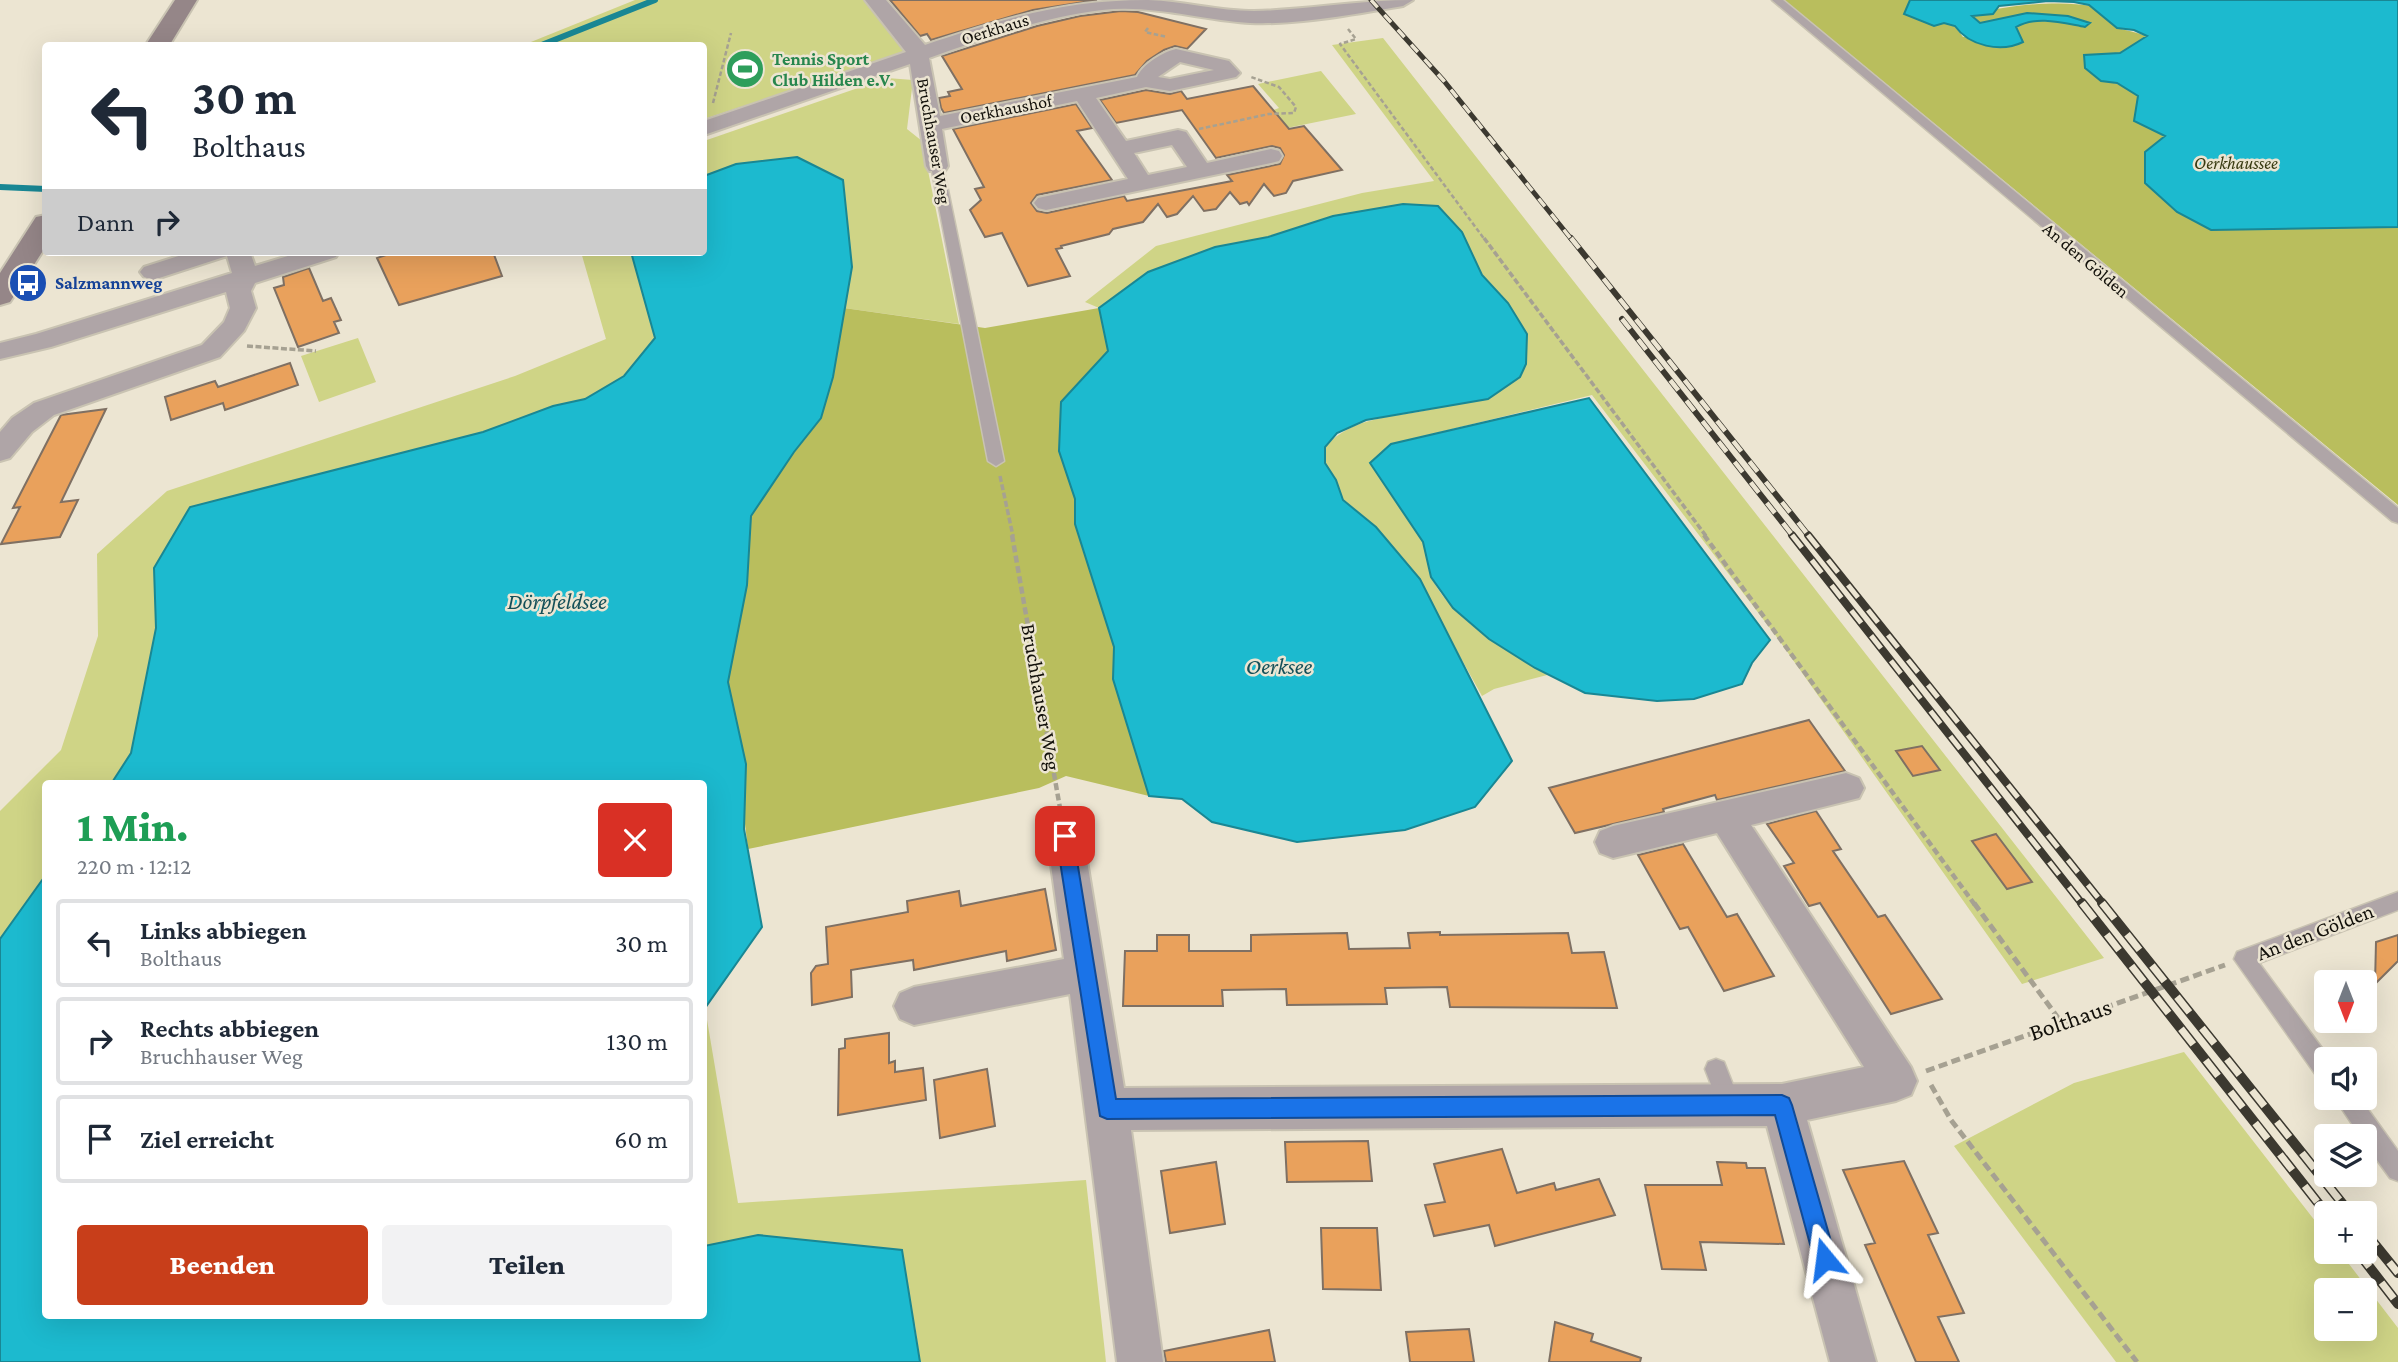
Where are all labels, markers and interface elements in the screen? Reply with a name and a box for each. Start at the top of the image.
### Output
street label: Oerkhaus [959,9,1031,49]
sports icon: Tennis Sport Club Hilden e.V. [724,48,766,90]
place label: Tennis Sport Club Hilden e.V. [772,49,894,90]
icon: left [77,70,168,161]
text: 30 m [192,70,297,125]
street label: Bruchhauser Weg [913,76,955,206]
street label: Oerkhaushof [958,90,1055,128]
text: Bolthaus [192,128,306,164]
park label: Oerkhaussee [2194,153,2278,173]
icon: right [148,203,186,241]
text: Dann [77,208,134,237]
street label: An den Gölden [2039,218,2133,302]
bus stop icon: Salzmannweg [7,262,49,304]
place label: Salzmannweg [55,273,162,293]
water label: Dörpfeldsee [507,588,607,614]
street label: Bruchhauser Weg [1016,622,1066,772]
water label: Oerksee [1246,653,1313,679]
text: 1 Min. [77,803,189,850]
button: close [598,803,672,877]
pin [1035,806,1095,866]
icon: arrive [1046,817,1084,855]
text: 220 m · 12:12 [77,853,191,879]
street label: An den Gölden [2253,899,2377,965]
text: Links abbiegen [140,916,307,945]
icon: left [81,924,119,962]
text: 30 m [615,929,668,958]
text: Bolthaus [140,945,222,971]
north arrow [2314,970,2376,1032]
map controls [2314,970,2377,1341]
street label: Bolthaus [2025,992,2115,1046]
text: Rechts abbiegen [140,1014,319,1043]
icon: right [81,1022,119,1060]
text: 130 m [607,1027,668,1056]
text: Bruchhauser Weg [140,1043,303,1069]
button: sound [2314,1047,2377,1110]
icon: arrive [81,1120,119,1158]
button: layers [2314,1124,2377,1187]
text: Ziel erreicht [140,1125,274,1154]
text: 60 m [614,1125,668,1154]
button: + [2314,1201,2377,1264]
position arrow [1788,1222,1862,1296]
button: Beenden [77,1225,368,1305]
button: Teilen [382,1225,672,1305]
button: − [2314,1278,2377,1341]

